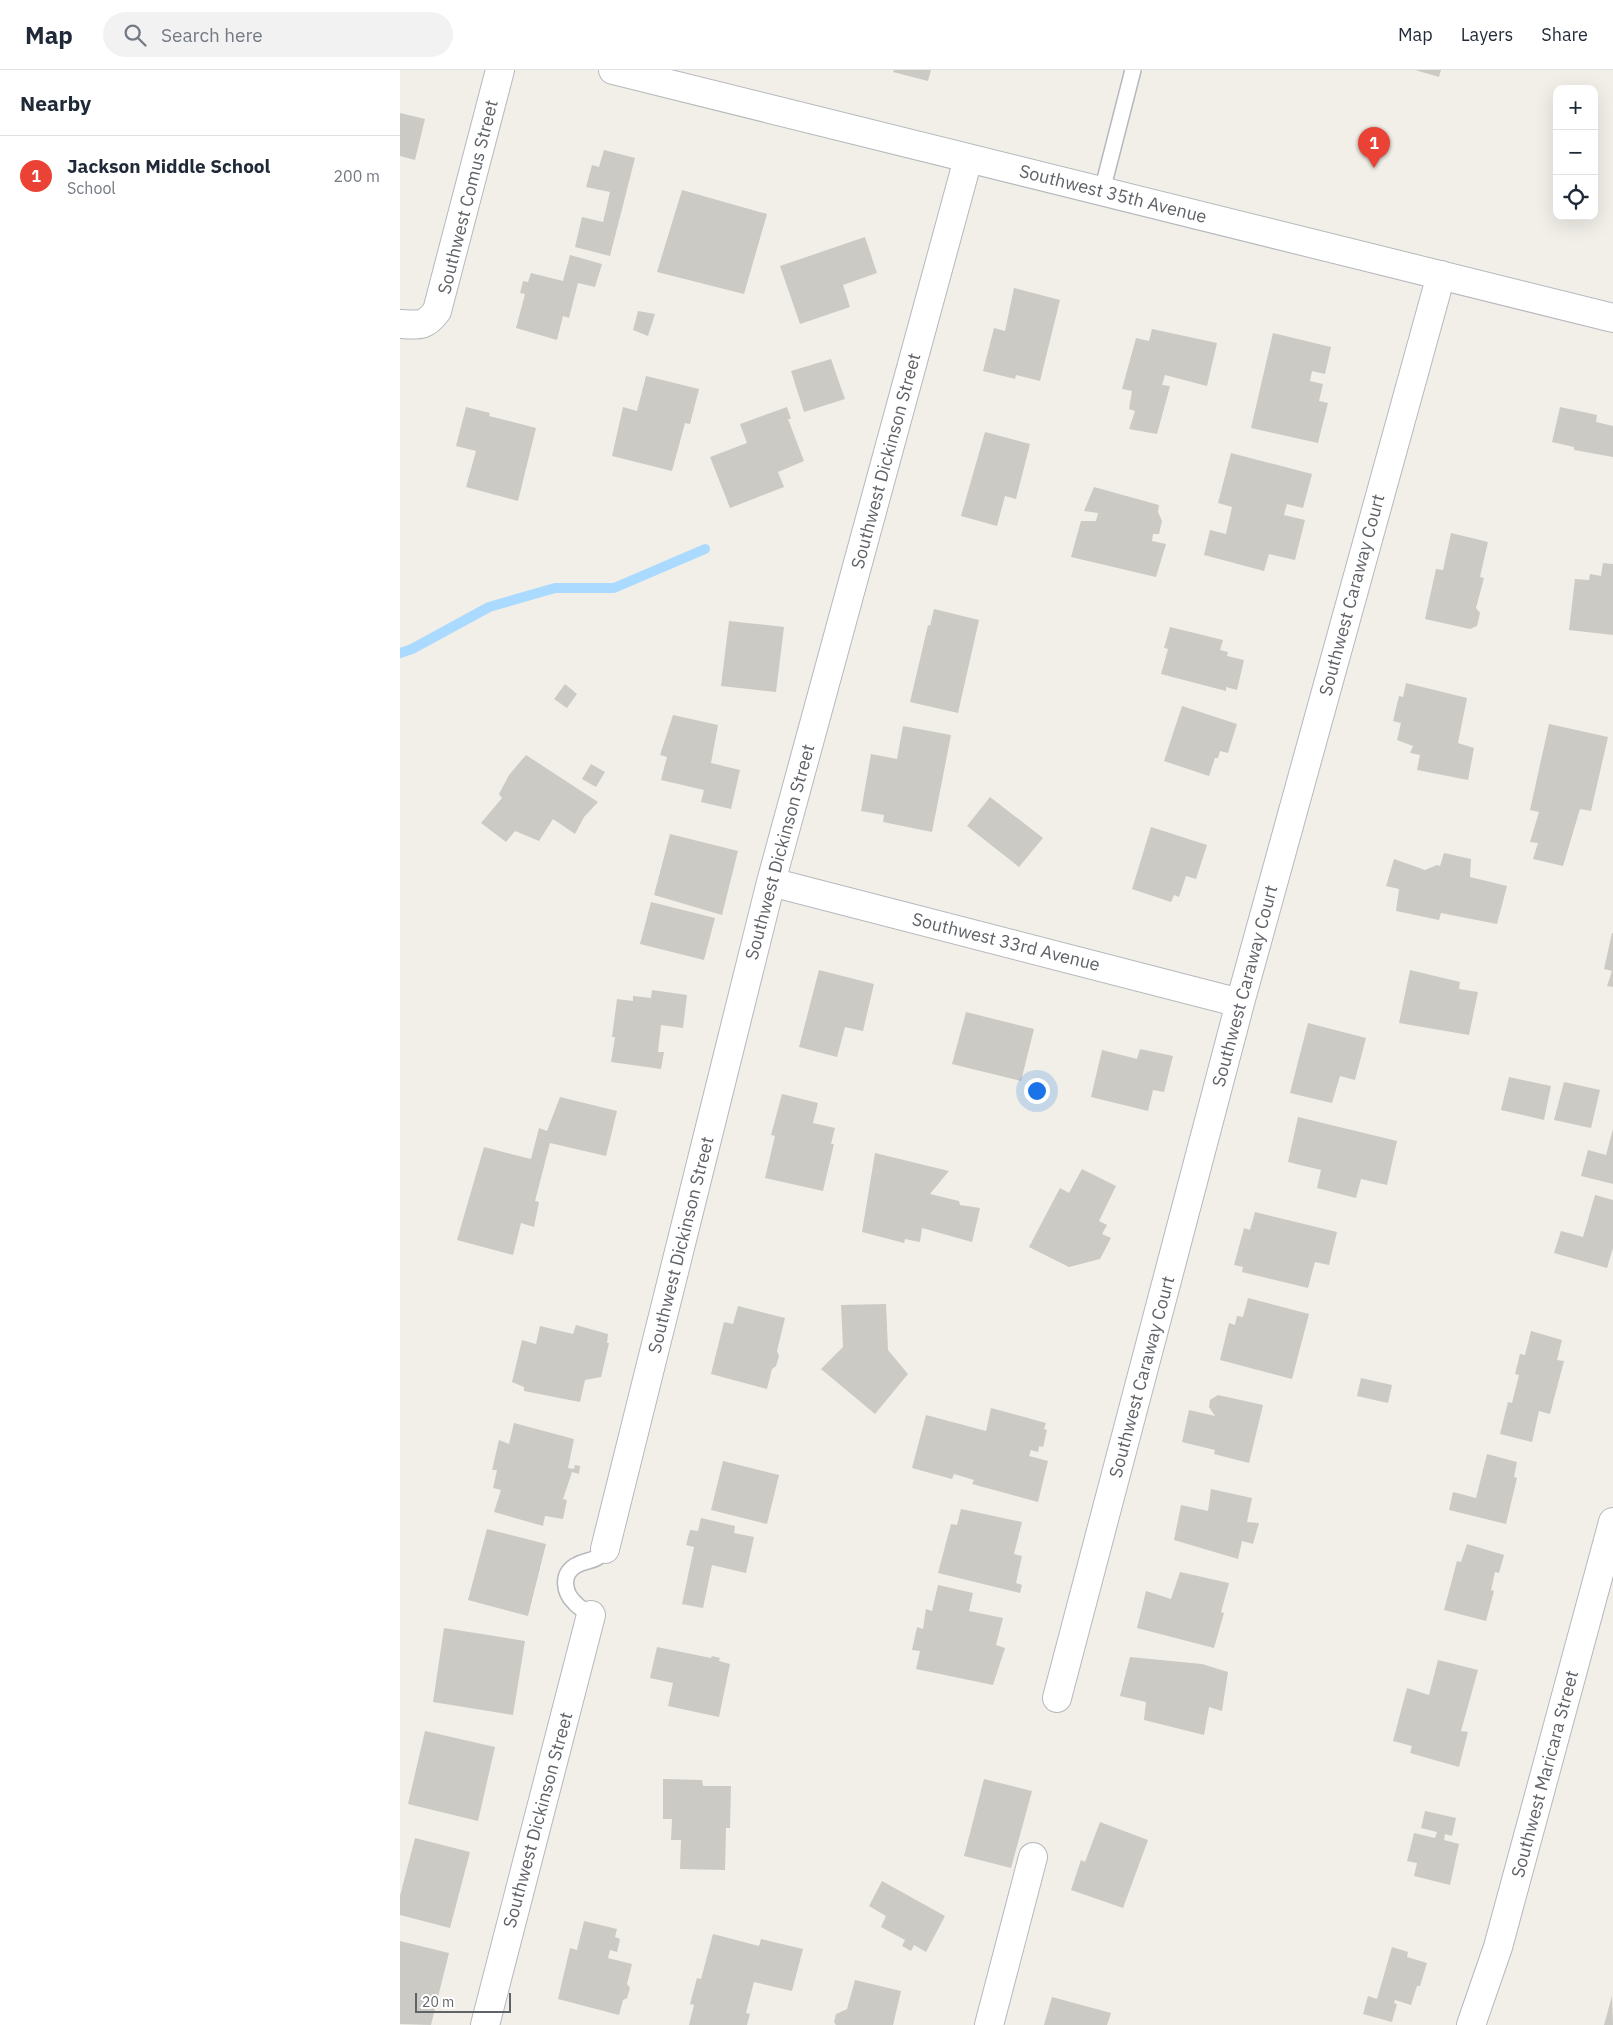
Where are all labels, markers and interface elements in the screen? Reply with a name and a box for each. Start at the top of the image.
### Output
search box [103,12,453,57]
text: Map [25,19,73,51]
icon: search [121,21,149,49]
text: Search here [161,23,263,47]
text: Map [1398,23,1433,46]
text: Layers [1461,23,1513,46]
text: Share [1541,23,1588,46]
map controls [1553,85,1598,220]
button: + [1553,85,1598,130]
text: Nearby [20,89,91,117]
street label: Southwest Comus Street [432,97,503,297]
pin: 1 [1358,127,1390,168]
button: − [1553,130,1598,175]
text: Jackson Middle School [67,154,270,178]
street label: Southwest 35th Avenue [1017,159,1209,228]
text: 1 [31,166,41,186]
text: 200 m [333,166,380,186]
button: locate [1553,175,1598,220]
text: School [67,178,116,198]
street label: Southwest Dickinson Street [846,350,925,571]
street label: Southwest Caraway Court [1314,492,1390,698]
street label: Southwest Dickinson Street [740,741,819,962]
street label: Southwest Caraway Court [1207,883,1283,1089]
street label: Southwest 33rd Avenue [910,907,1103,976]
your location [1024,1078,1050,1104]
street label: Southwest Dickinson Street [642,1134,719,1356]
street label: Southwest Caraway Court [1104,1274,1180,1480]
street label: Southwest Maricara Street [1506,1668,1583,1880]
street label: Southwest Dickinson Street [498,1709,577,1930]
scale bar [415,1990,511,2013]
text: 20 m [422,1993,454,2011]

